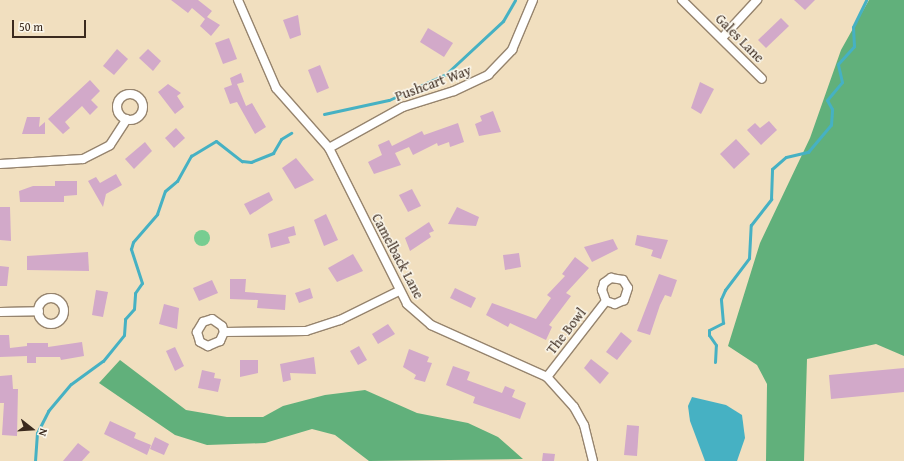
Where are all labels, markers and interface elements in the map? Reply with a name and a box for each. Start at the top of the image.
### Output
street label: Gales Lane [712,10,768,66]
scale bar [14,12,88,38]
text: 50 m [19,18,43,35]
street label: Pushcart Way [393,61,473,105]
street label: Camelback Lane [368,211,428,301]
street label: The Bowl [543,305,589,357]
north arrow [12,409,52,449]
text: N [35,427,52,438]

